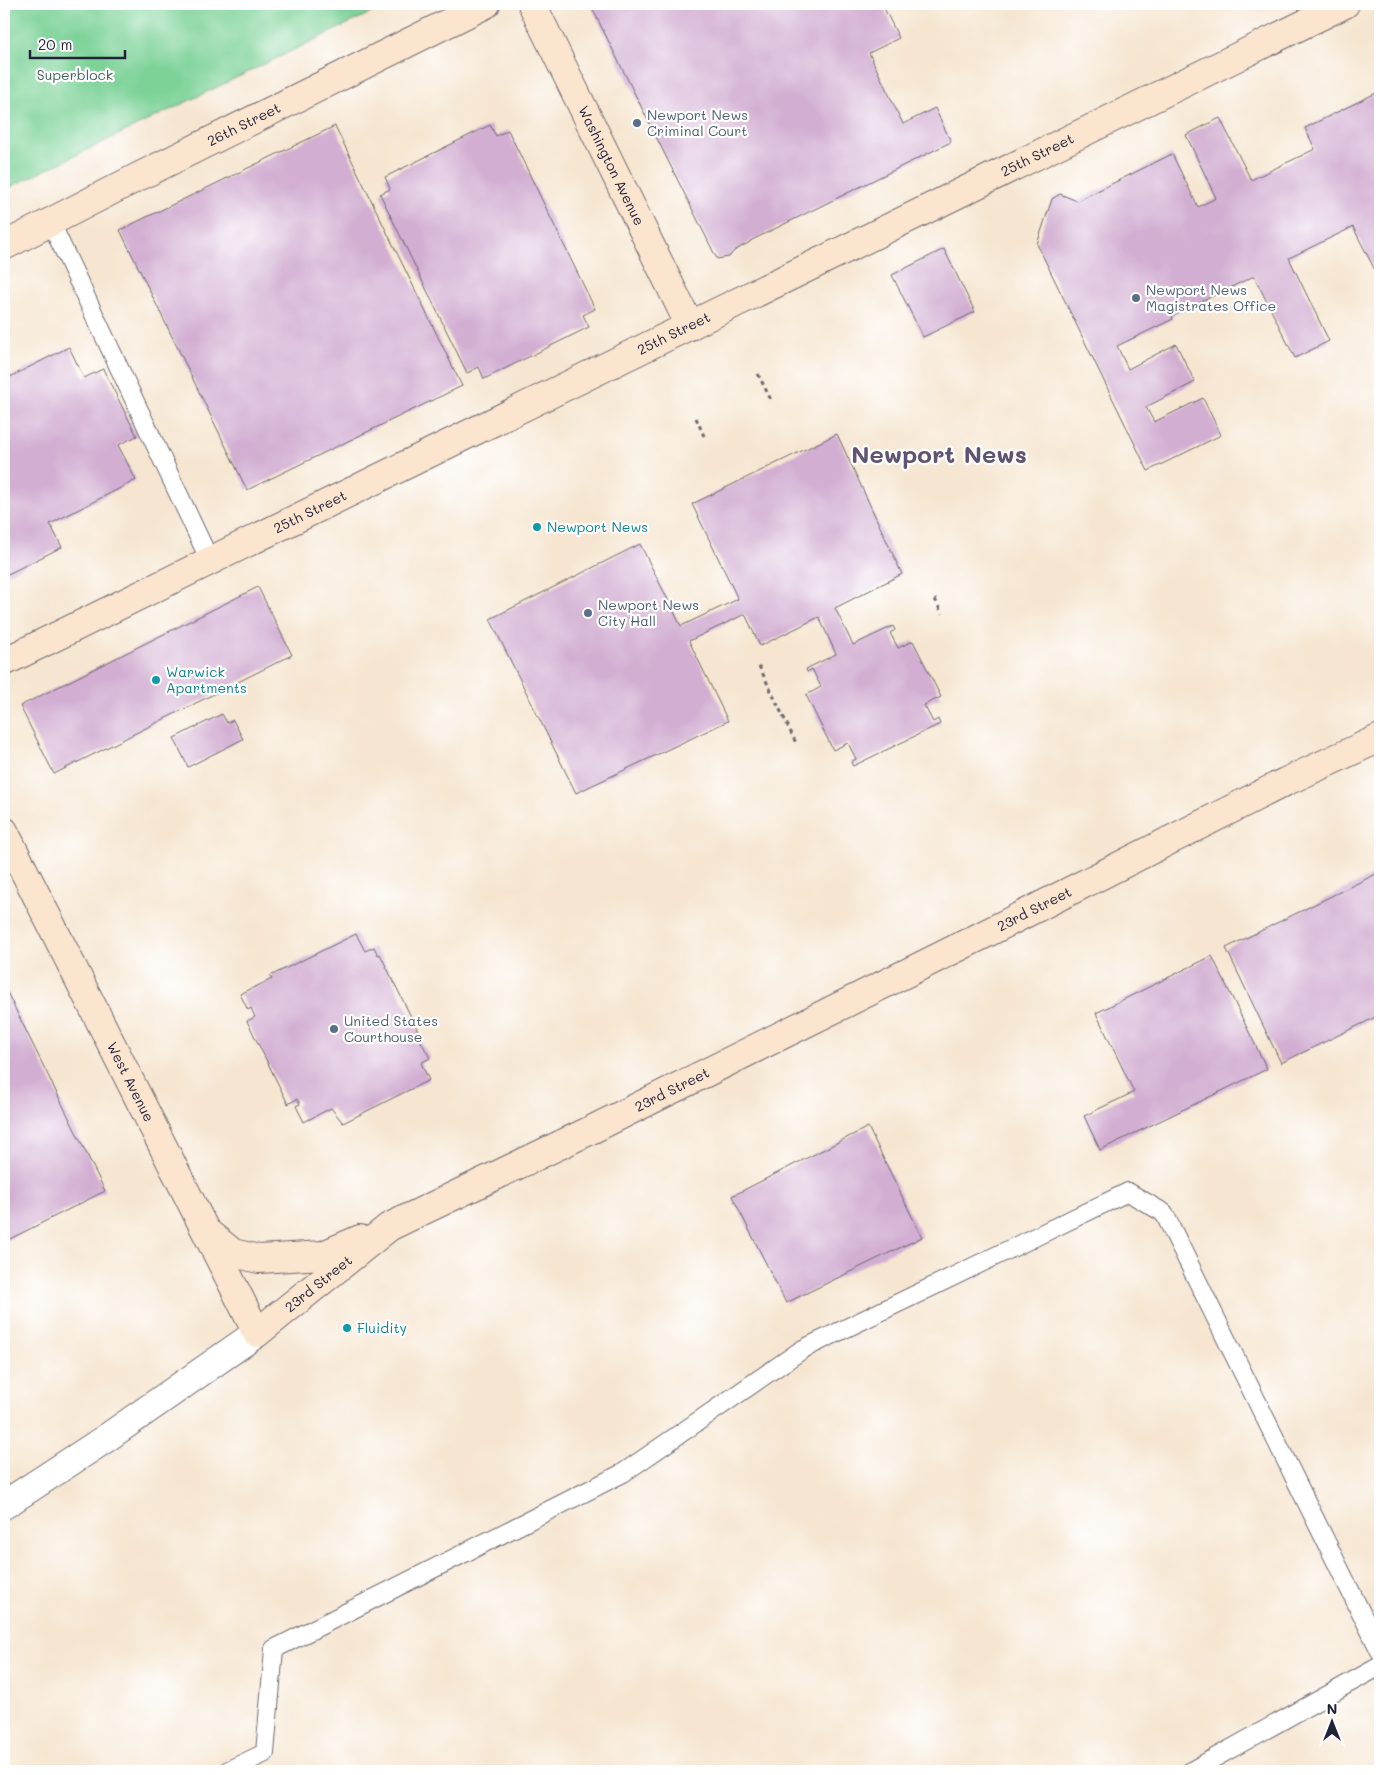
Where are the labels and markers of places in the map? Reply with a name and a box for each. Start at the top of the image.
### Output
place label: Newport News Criminal Court [647,105,748,140]
marker: Newport News Criminal Court [631,117,643,129]
place label: Newport News Magistrates Office [1146,280,1276,315]
marker: Newport News Magistrates Office [1130,292,1142,304]
place label: Newport News [547,517,648,536]
marker: Newport News [531,521,543,533]
place label: Newport News City Hall [598,595,699,630]
marker: Newport News City Hall [582,607,594,619]
place label: Warwick Apartments [166,662,247,697]
marker: Warwick Apartments [150,674,162,686]
place label: United States Courthouse [344,1011,438,1046]
marker: United States Courthouse [328,1023,340,1035]
place label: Fluidity [357,1318,407,1337]
marker: Fluidity [341,1322,353,1334]

